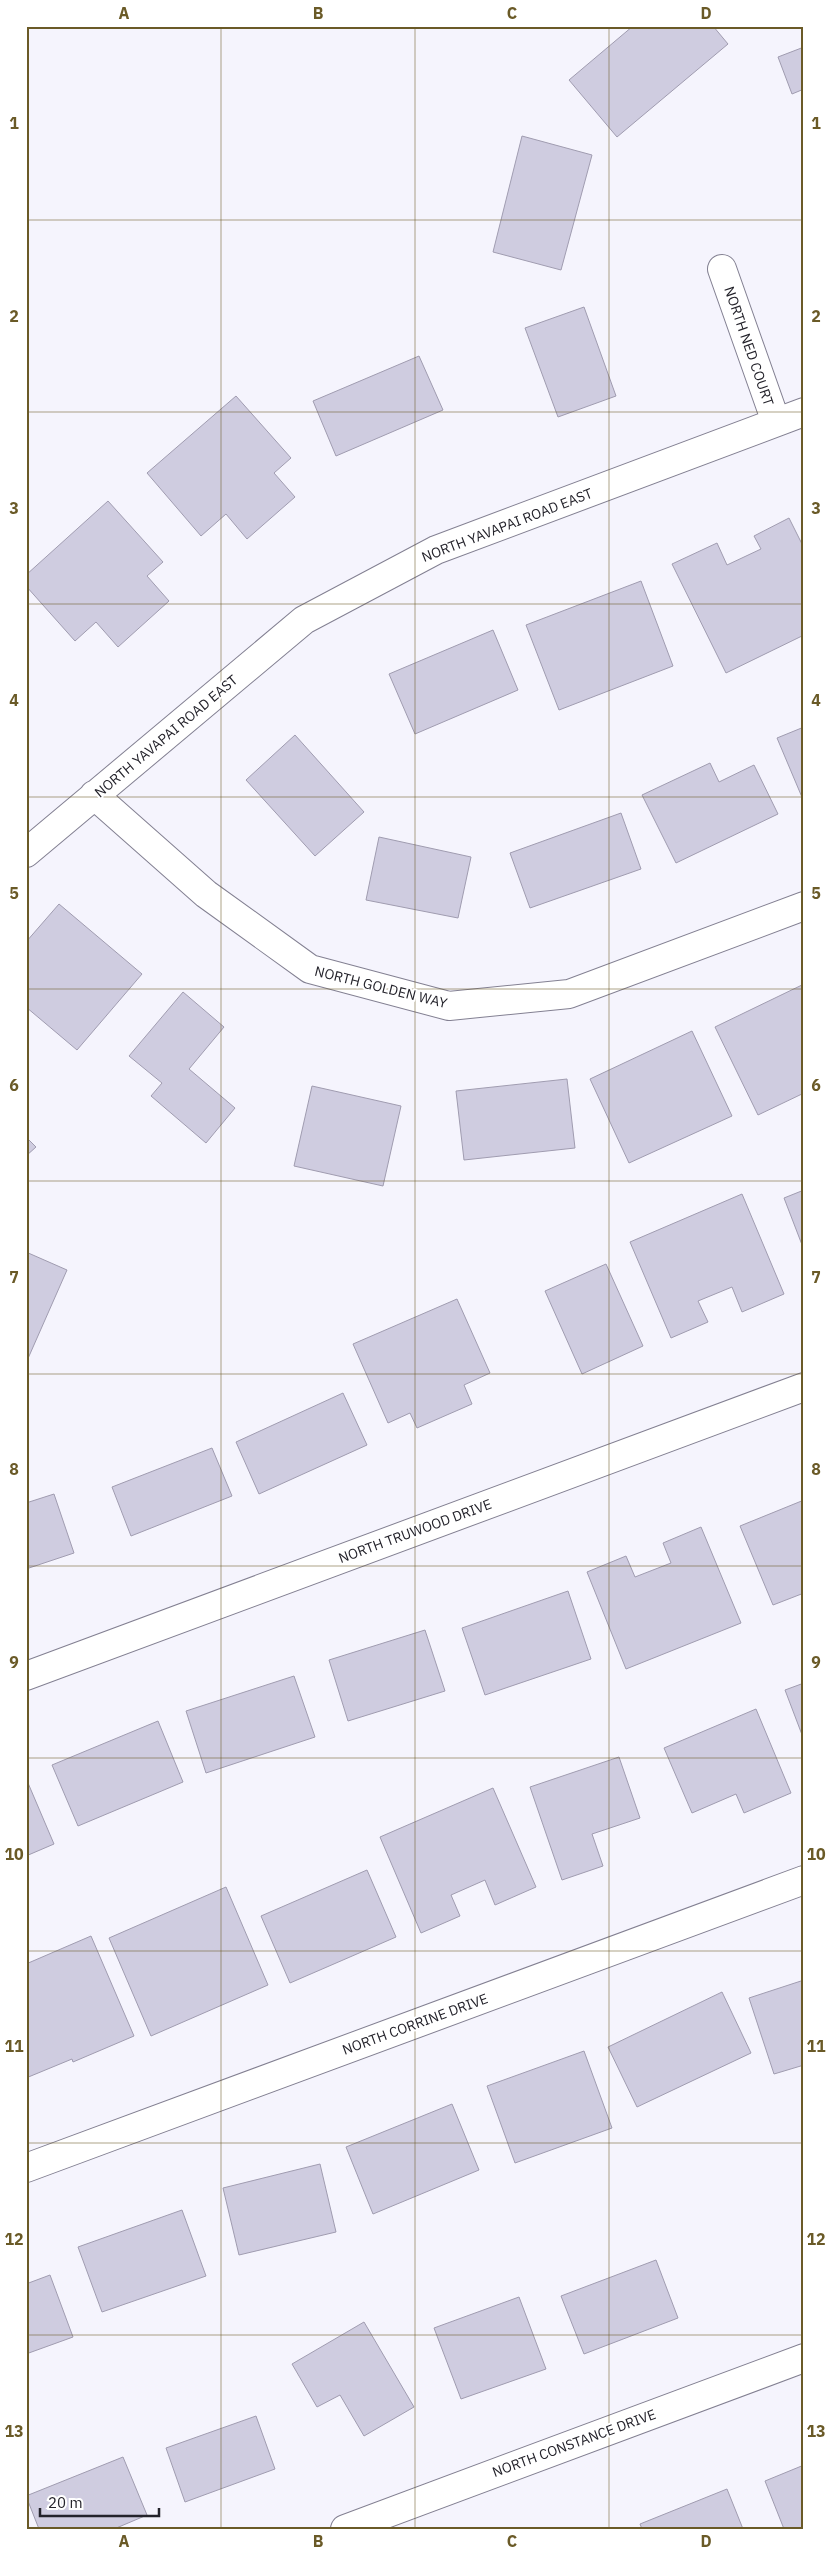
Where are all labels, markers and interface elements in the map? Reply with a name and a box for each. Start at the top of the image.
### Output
text: A [119,3,130,23]
text: B [313,3,324,23]
text: C [507,3,517,23]
text: D [700,3,712,23]
text: 1 [9,113,19,133]
text: 1 [811,113,821,133]
street label: NORTH NED COURT [720,284,778,408]
text: 2 [9,306,19,326]
text: 2 [811,306,821,326]
street label: NORTH YAVAPAI ROAD EAST [419,484,595,566]
text: 3 [9,498,19,518]
text: 3 [811,498,821,518]
street label: NORTH YAVAPAI ROAD EAST [91,671,241,801]
text: 4 [9,690,19,710]
text: 4 [811,690,821,710]
text: 5 [9,883,19,903]
text: 5 [811,883,821,903]
street label: NORTH GOLDEN WAY [313,962,450,1012]
text: 6 [9,1075,19,1095]
text: 6 [811,1075,821,1095]
text: 7 [9,1267,19,1287]
text: 7 [811,1267,821,1287]
text: 8 [9,1459,19,1479]
text: 8 [811,1459,821,1479]
street label: NORTH TRUWOOD DRIVE [336,1495,494,1567]
text: 9 [9,1652,19,1672]
text: 9 [811,1652,821,1672]
text: 10 [4,1844,24,1864]
text: 10 [806,1844,826,1864]
street label: NORTH CORRINE DRIVE [340,1989,490,2059]
text: 11 [4,2036,24,2056]
text: 11 [806,2036,826,2056]
text: 12 [4,2229,24,2249]
text: 12 [806,2229,826,2249]
street label: NORTH CONSTANCE DRIVE [490,2405,658,2481]
text: 13 [4,2421,24,2441]
text: 13 [806,2421,826,2441]
scale bar [40,2485,159,2517]
text: 20 m [48,2493,83,2512]
text: A [119,2531,130,2551]
text: B [313,2531,324,2551]
text: C [507,2531,517,2551]
text: D [700,2531,712,2551]

